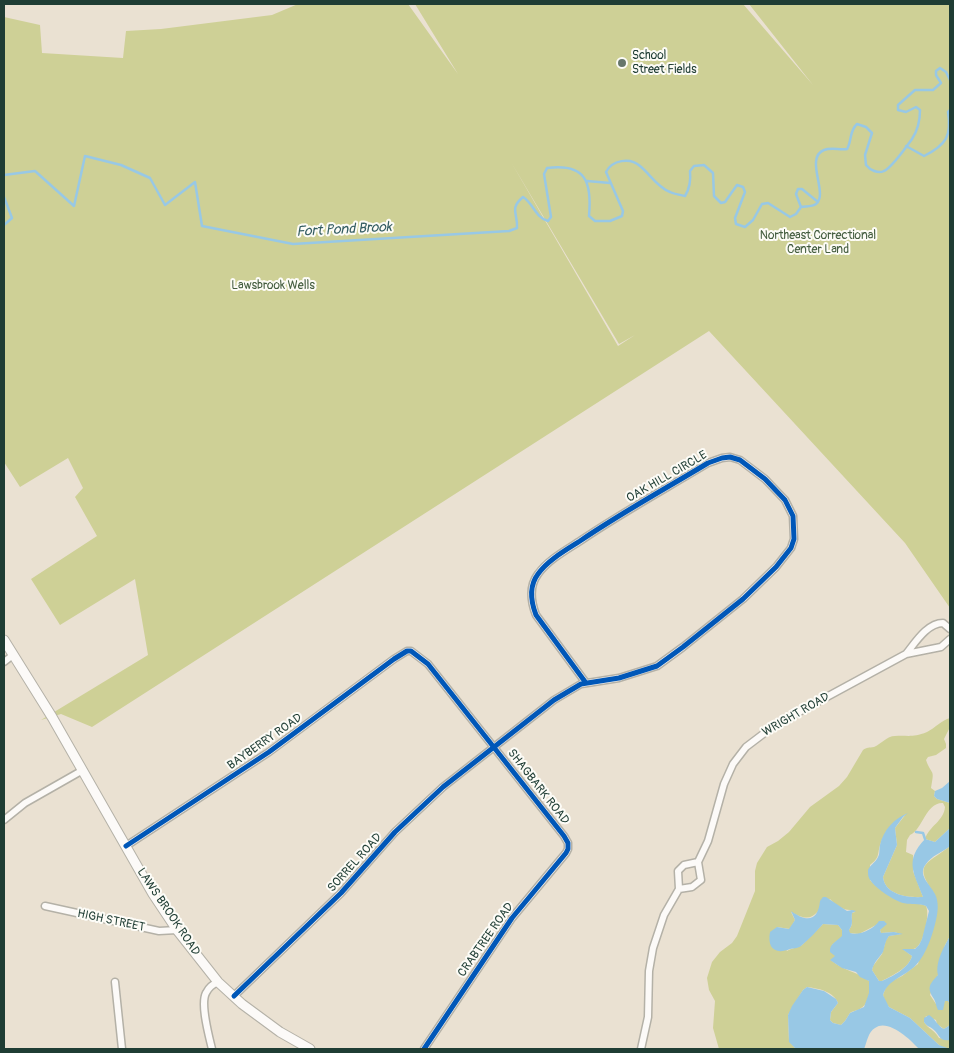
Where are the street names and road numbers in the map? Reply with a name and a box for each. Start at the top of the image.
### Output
street label: OAK HILL CIRCLE [624,448,710,506]
street label: WRIGHT ROAD [760,690,832,740]
street label: BAYBERRY ROAD [225,711,305,773]
street label: SHAGBARK ROAD [504,746,572,828]
street label: SORREL ROAD [325,831,385,895]
street label: LAWS BROOK ROAD [133,866,203,958]
street label: CRABTREE ROAD [455,900,517,980]
street label: HIGH STREET [76,907,146,935]

